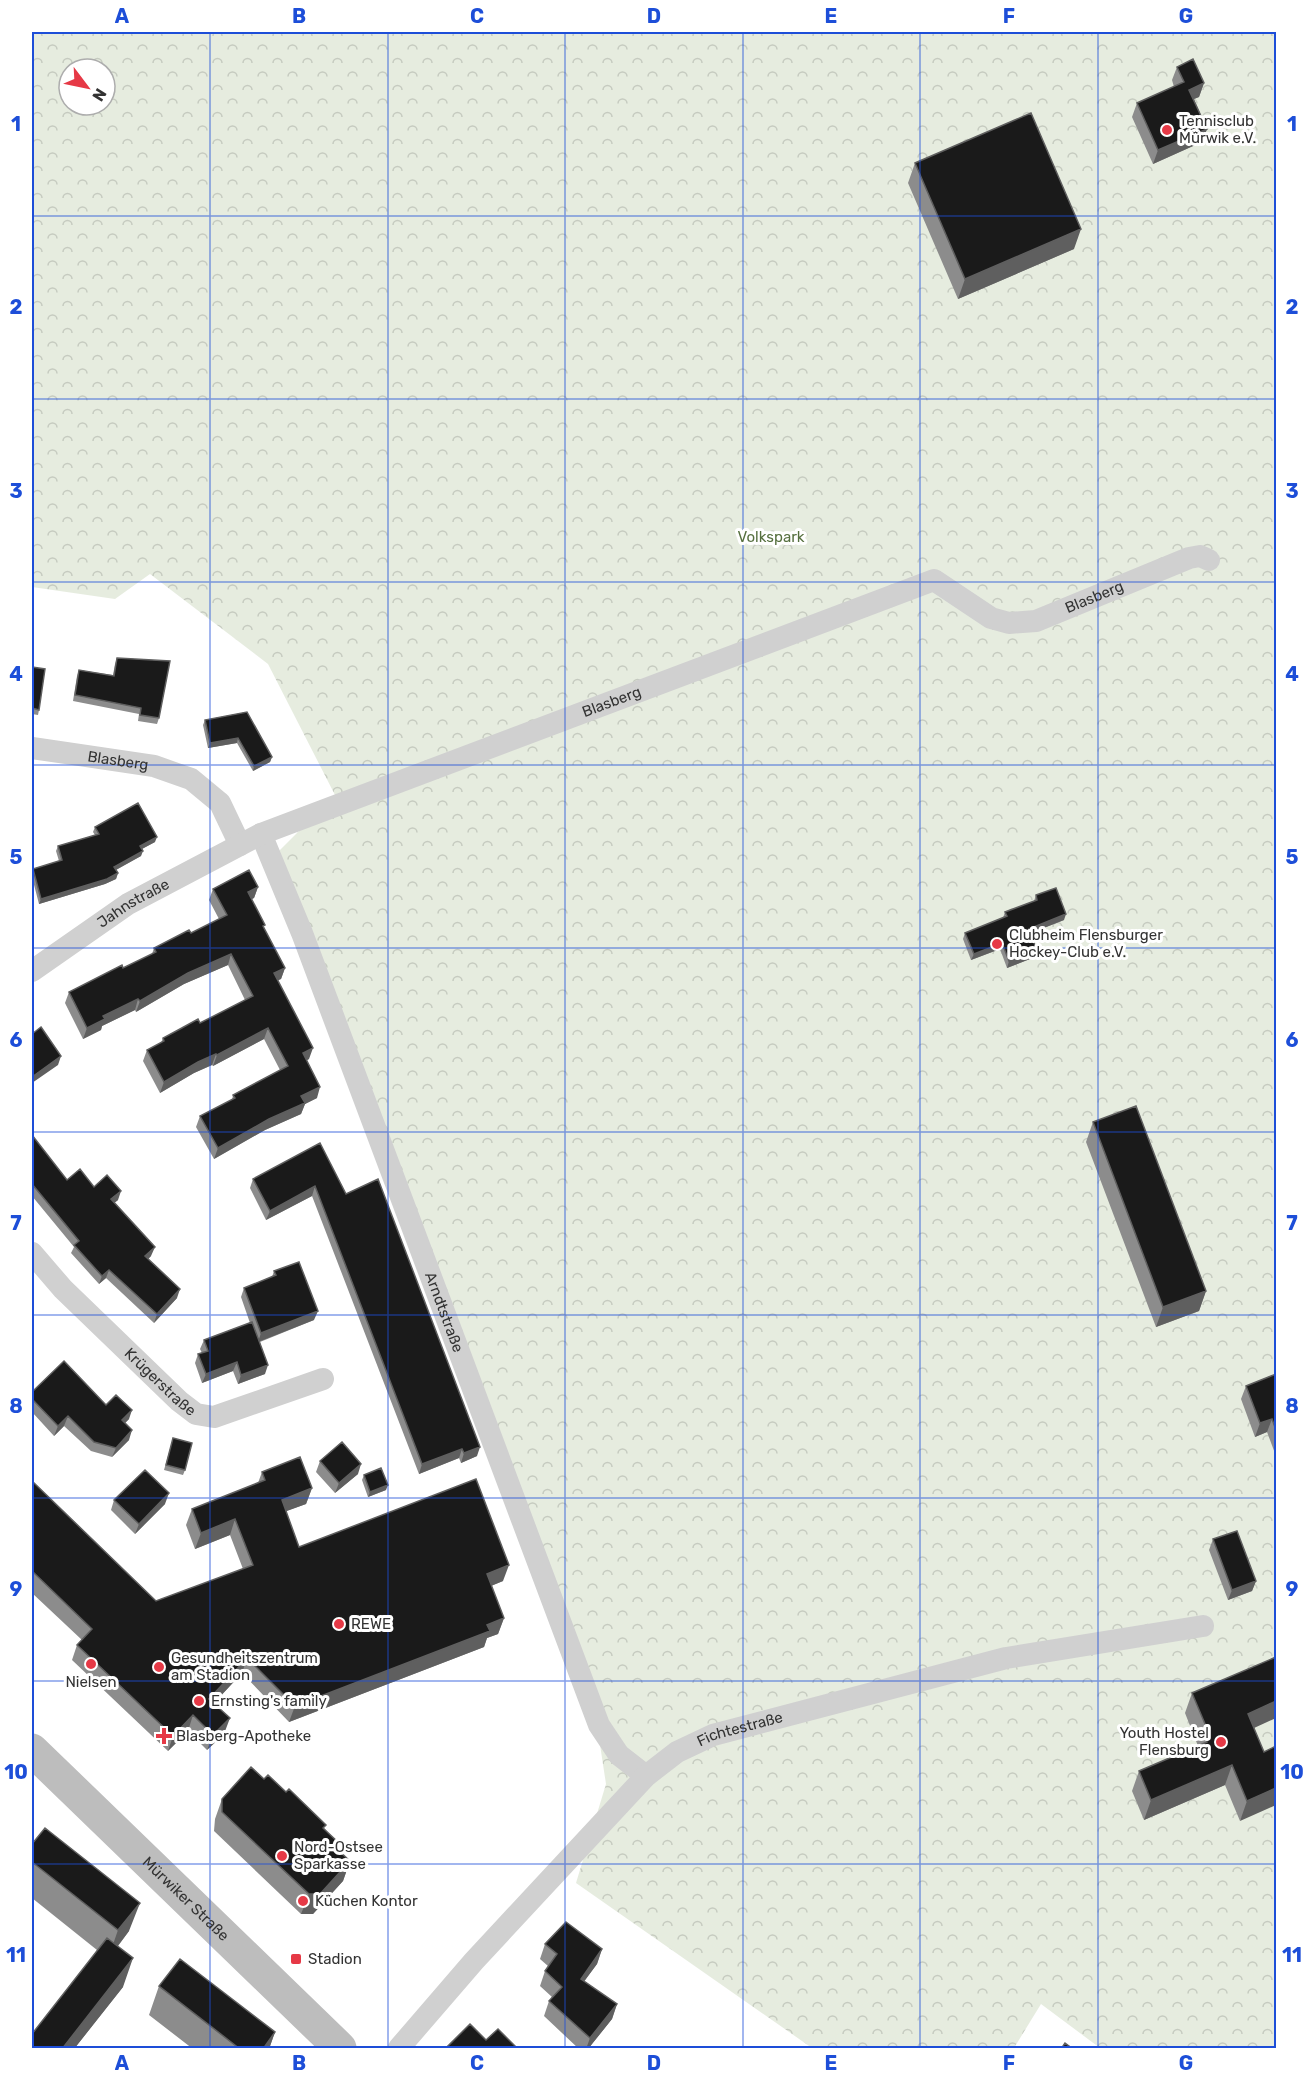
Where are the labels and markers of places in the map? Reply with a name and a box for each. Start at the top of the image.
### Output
place label: Tennisclub Mürwik e.V. [1179,112,1256,147]
marker: Tennisclub Mürwik e.V. [1160,123,1174,137]
place label: Clubheim Flensburger Hockey-Club e.V. [1009,926,1163,961]
marker: Clubheim Flensburger Hockey-Club e.V. [990,937,1004,951]
place label: REWE [351,1615,391,1633]
marker: REWE [332,1617,346,1631]
place label: Gesundheitszentrum am Stadion [171,1649,318,1684]
marker: Nielsen [84,1657,98,1671]
marker: Gesundheitszentrum am Stadion [152,1660,166,1674]
place label: Nielsen [65,1673,117,1691]
place label: Ernsting's family [211,1692,327,1710]
marker: Ernsting's family [192,1694,206,1708]
place label: Youth Hostel Flensburg [1119,1724,1209,1759]
place label: Blasberg-Apotheke [176,1727,311,1745]
marker: Blasberg-Apotheke [157,1729,171,1743]
marker: Youth Hostel Flensburg [1214,1735,1228,1749]
place label: Nord-Ostsee Sparkasse [294,1838,383,1873]
marker: Nord-Ostsee Sparkasse [275,1849,289,1863]
place label: Küchen Kontor [315,1892,418,1910]
marker: Küchen Kontor [296,1894,310,1908]
place label: Stadion [308,1950,362,1968]
marker: Stadion [289,1952,303,1966]

